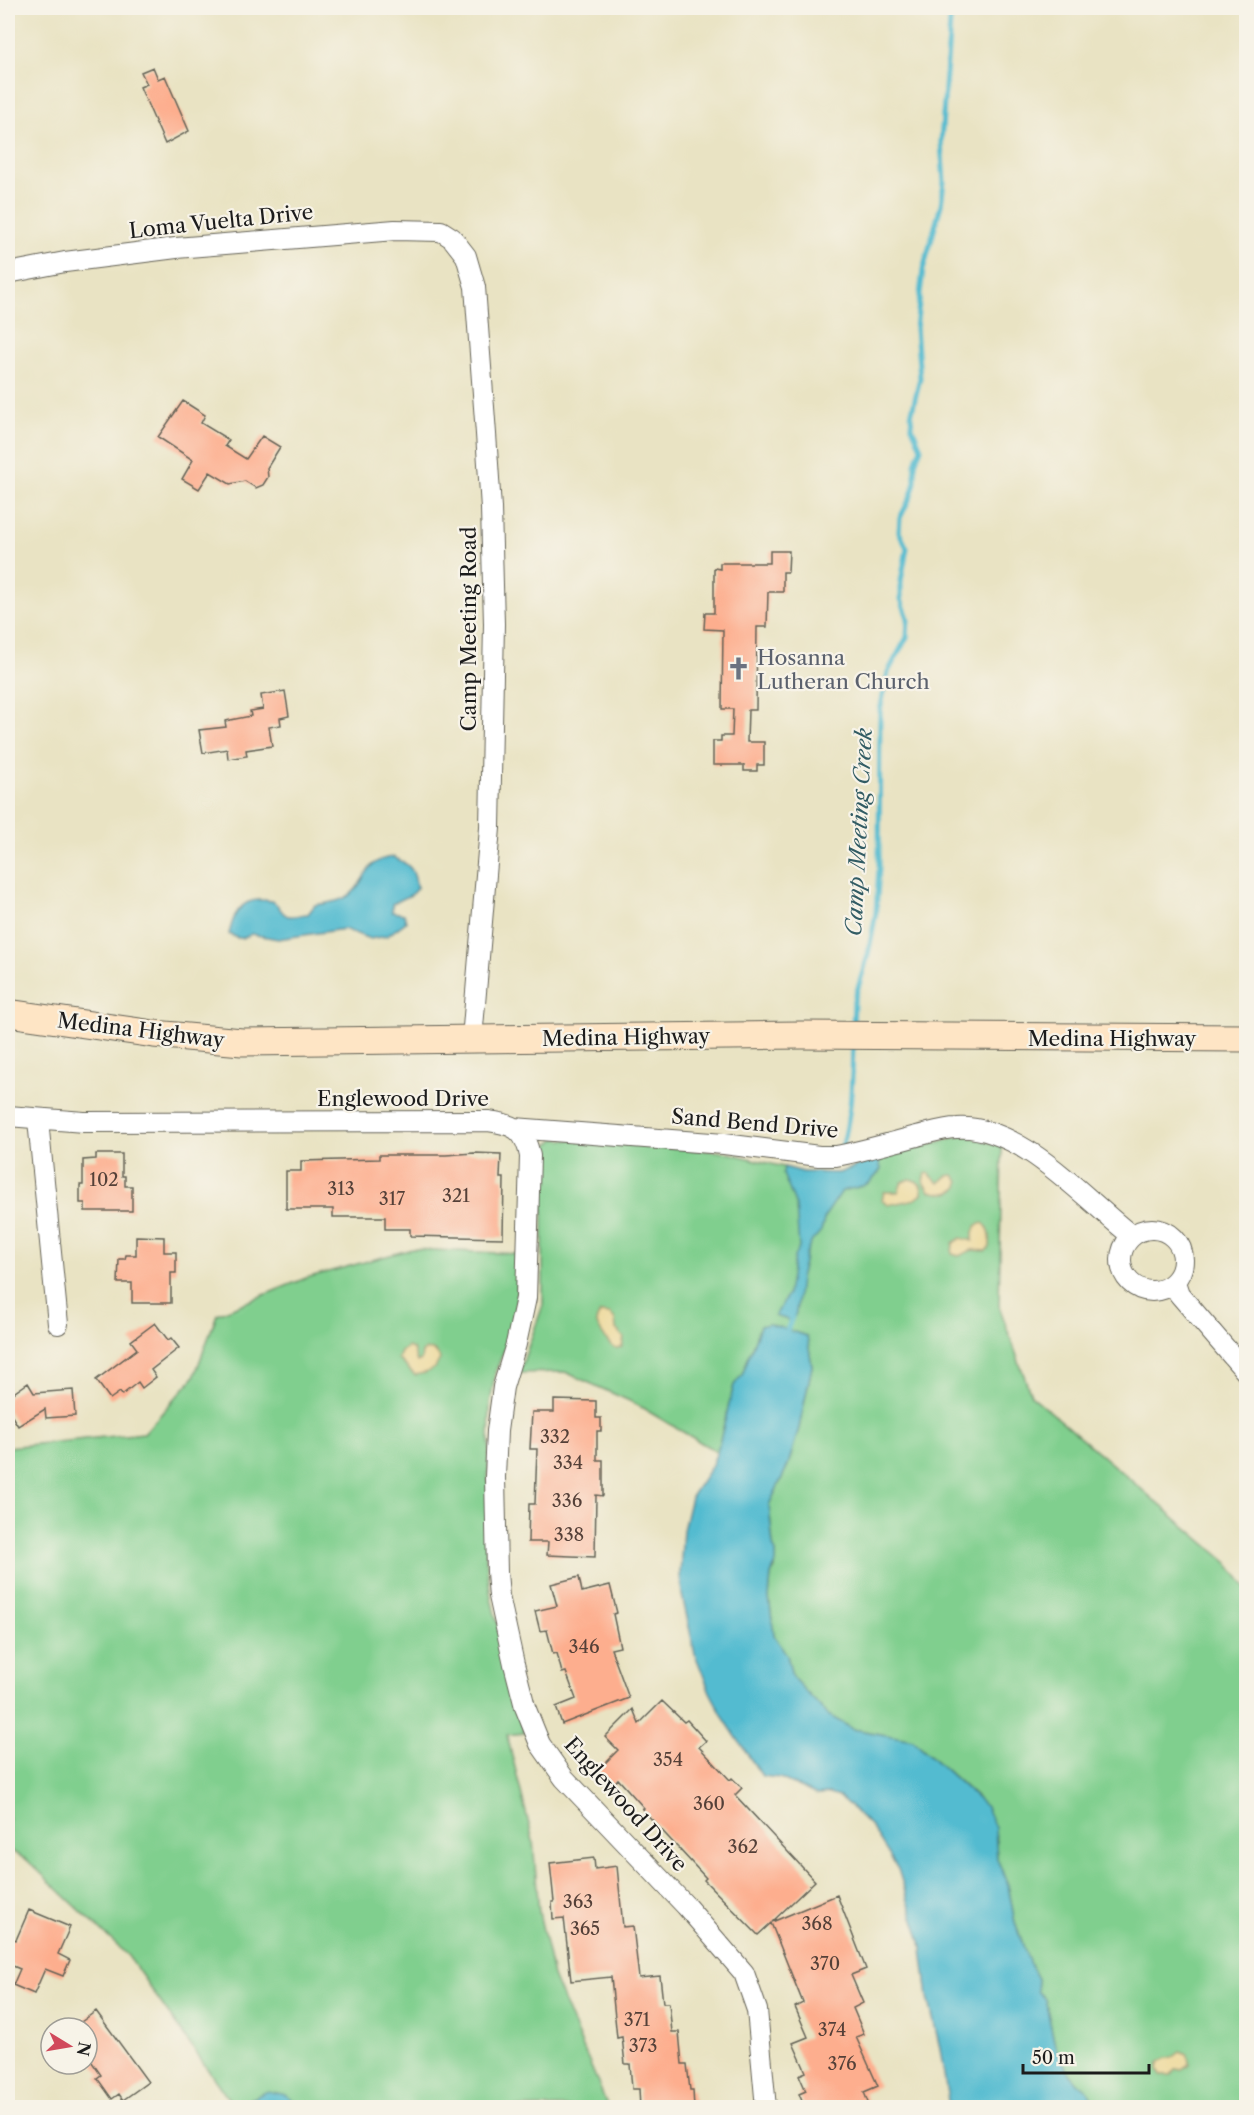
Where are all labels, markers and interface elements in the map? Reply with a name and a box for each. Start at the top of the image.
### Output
street label: Loma Vuelta Drive [128,199,314,243]
street label: Camp Meeting Road [456,526,481,732]
place label: Hosanna Lutheran Church [757,645,930,694]
church icon: Hosanna Lutheran Church [726,656,752,682]
water label: Camp Meeting Creek [840,727,878,937]
street label: Medina Highway [56,1007,226,1053]
street label: Medina Highway [542,1023,711,1051]
street label: Medina Highway [1028,1026,1196,1051]
street label: Englewood Drive [317,1086,489,1111]
street label: Sand Bend Drive [670,1103,840,1143]
house number: 102 [89,1169,119,1191]
house number: 313 [327,1178,355,1200]
house number: 321 [442,1185,470,1207]
house number: 317 [379,1188,405,1210]
house number: 332 [540,1426,570,1448]
house number: 334 [553,1452,583,1474]
house number: 336 [552,1490,582,1512]
house number: 338 [554,1524,584,1546]
house number: 346 [569,1636,599,1658]
street label: Englewood Drive [559,1732,693,1876]
house number: 354 [653,1749,683,1771]
house number: 360 [693,1793,725,1815]
house number: 362 [728,1836,758,1858]
house number: 363 [563,1891,593,1913]
house number: 368 [801,1913,833,1935]
house number: 365 [570,1918,600,1940]
house number: 370 [810,1953,840,1975]
house number: 371 [624,2009,651,2031]
north arrow [39,2016,99,2076]
house number: 374 [818,2019,846,2041]
house number: 373 [629,2035,657,2057]
scale bar [1023,2037,1149,2075]
text: N [73,2040,95,2058]
text: 50 m [1032,2047,1075,2069]
house number: 376 [828,2053,856,2075]

